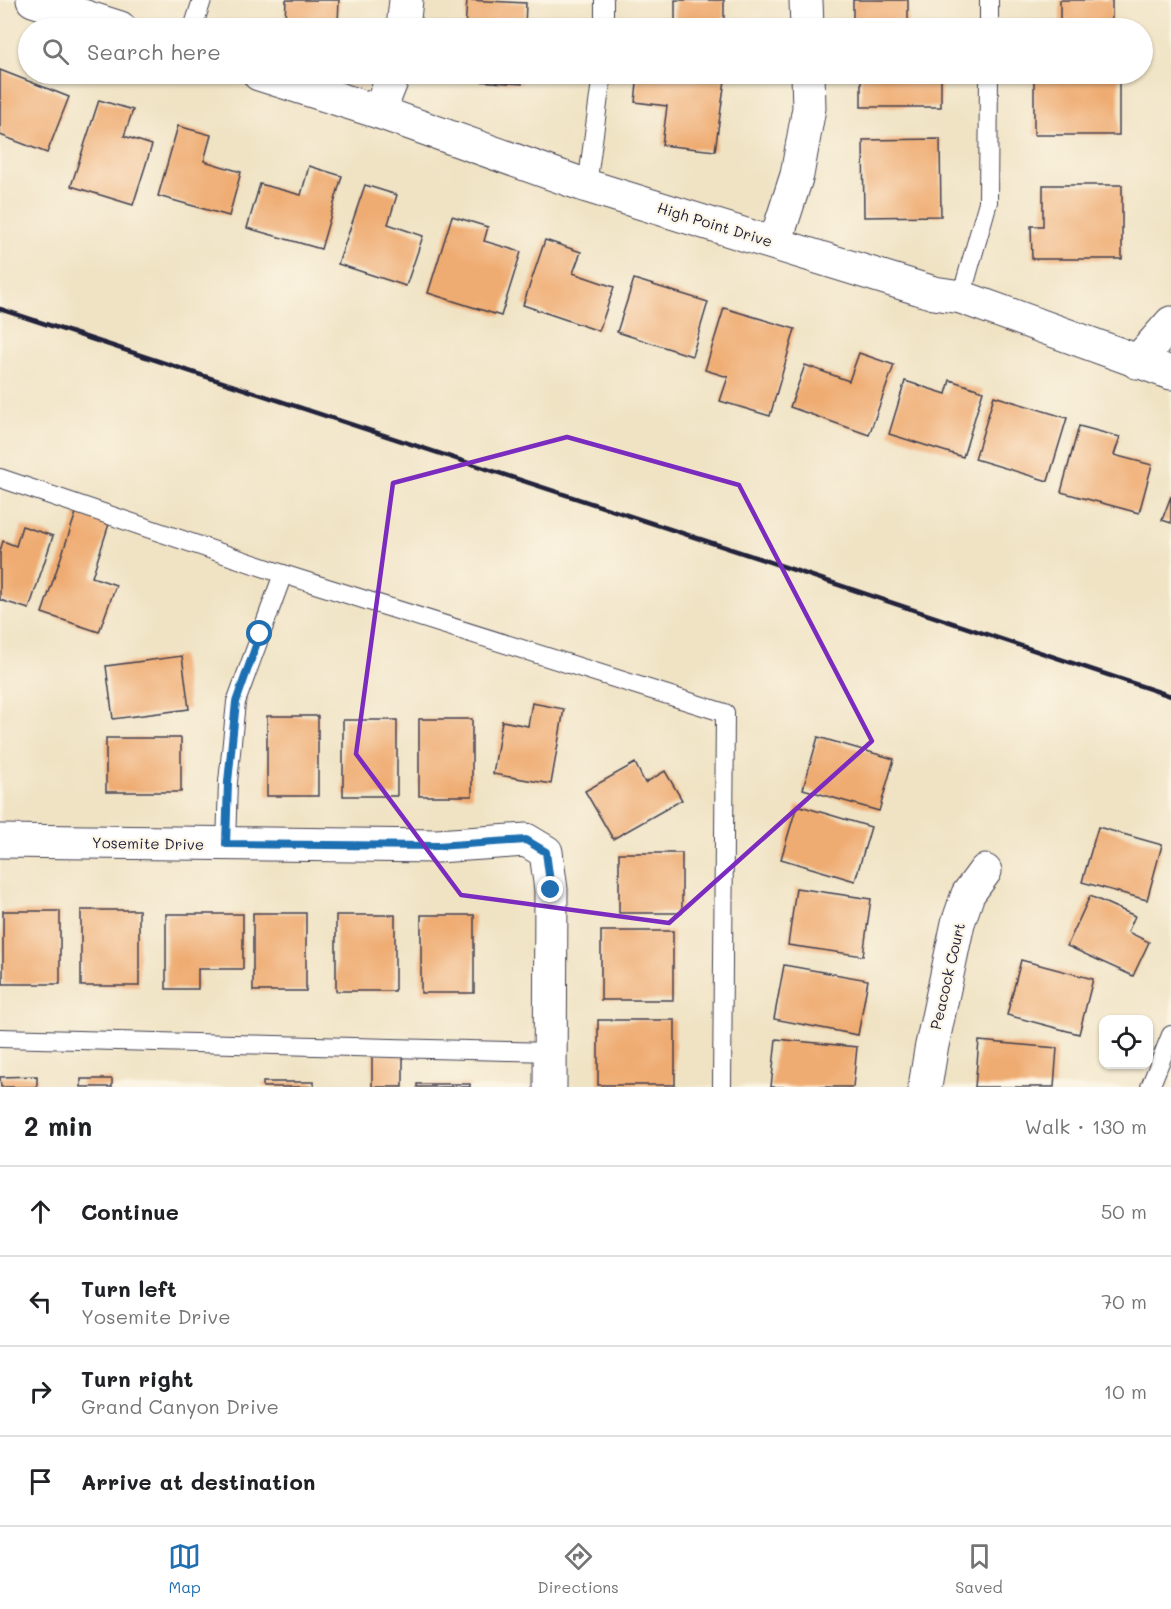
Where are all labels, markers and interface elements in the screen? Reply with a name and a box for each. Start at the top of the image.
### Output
search box [18,18,1153,84]
icon: search [39,35,72,68]
text: Search here [87,37,221,66]
street label: High Point Drive [655,197,775,251]
route start [246,620,272,646]
street label: Yosemite Drive [92,832,204,854]
route end [537,876,563,902]
street label: Peacock Court [925,921,969,1031]
map controls [1099,1015,1153,1069]
button: locate [1099,1015,1153,1069]
text: 2 min [24,1109,92,1143]
text: Walk · 130 m [1024,1113,1147,1139]
icon: ahead [24,1195,57,1228]
text: Continue [81,1197,179,1226]
text: 50 m [1101,1198,1147,1224]
text: Turn left [81,1274,177,1303]
icon: left [24,1285,57,1318]
text: 70 m [1101,1288,1147,1314]
text: Yosemite Drive [81,1303,231,1329]
text: Turn right [81,1364,193,1393]
icon: right [24,1375,57,1408]
text: 10 m [1103,1378,1147,1404]
text: Grand Canyon Drive [81,1393,279,1419]
icon: arrive [24,1465,57,1498]
text: Arrive at destination [81,1467,316,1496]
tab: Map [168,1540,201,1597]
tab: Directions [538,1540,619,1597]
tab: Saved [955,1540,1003,1597]

